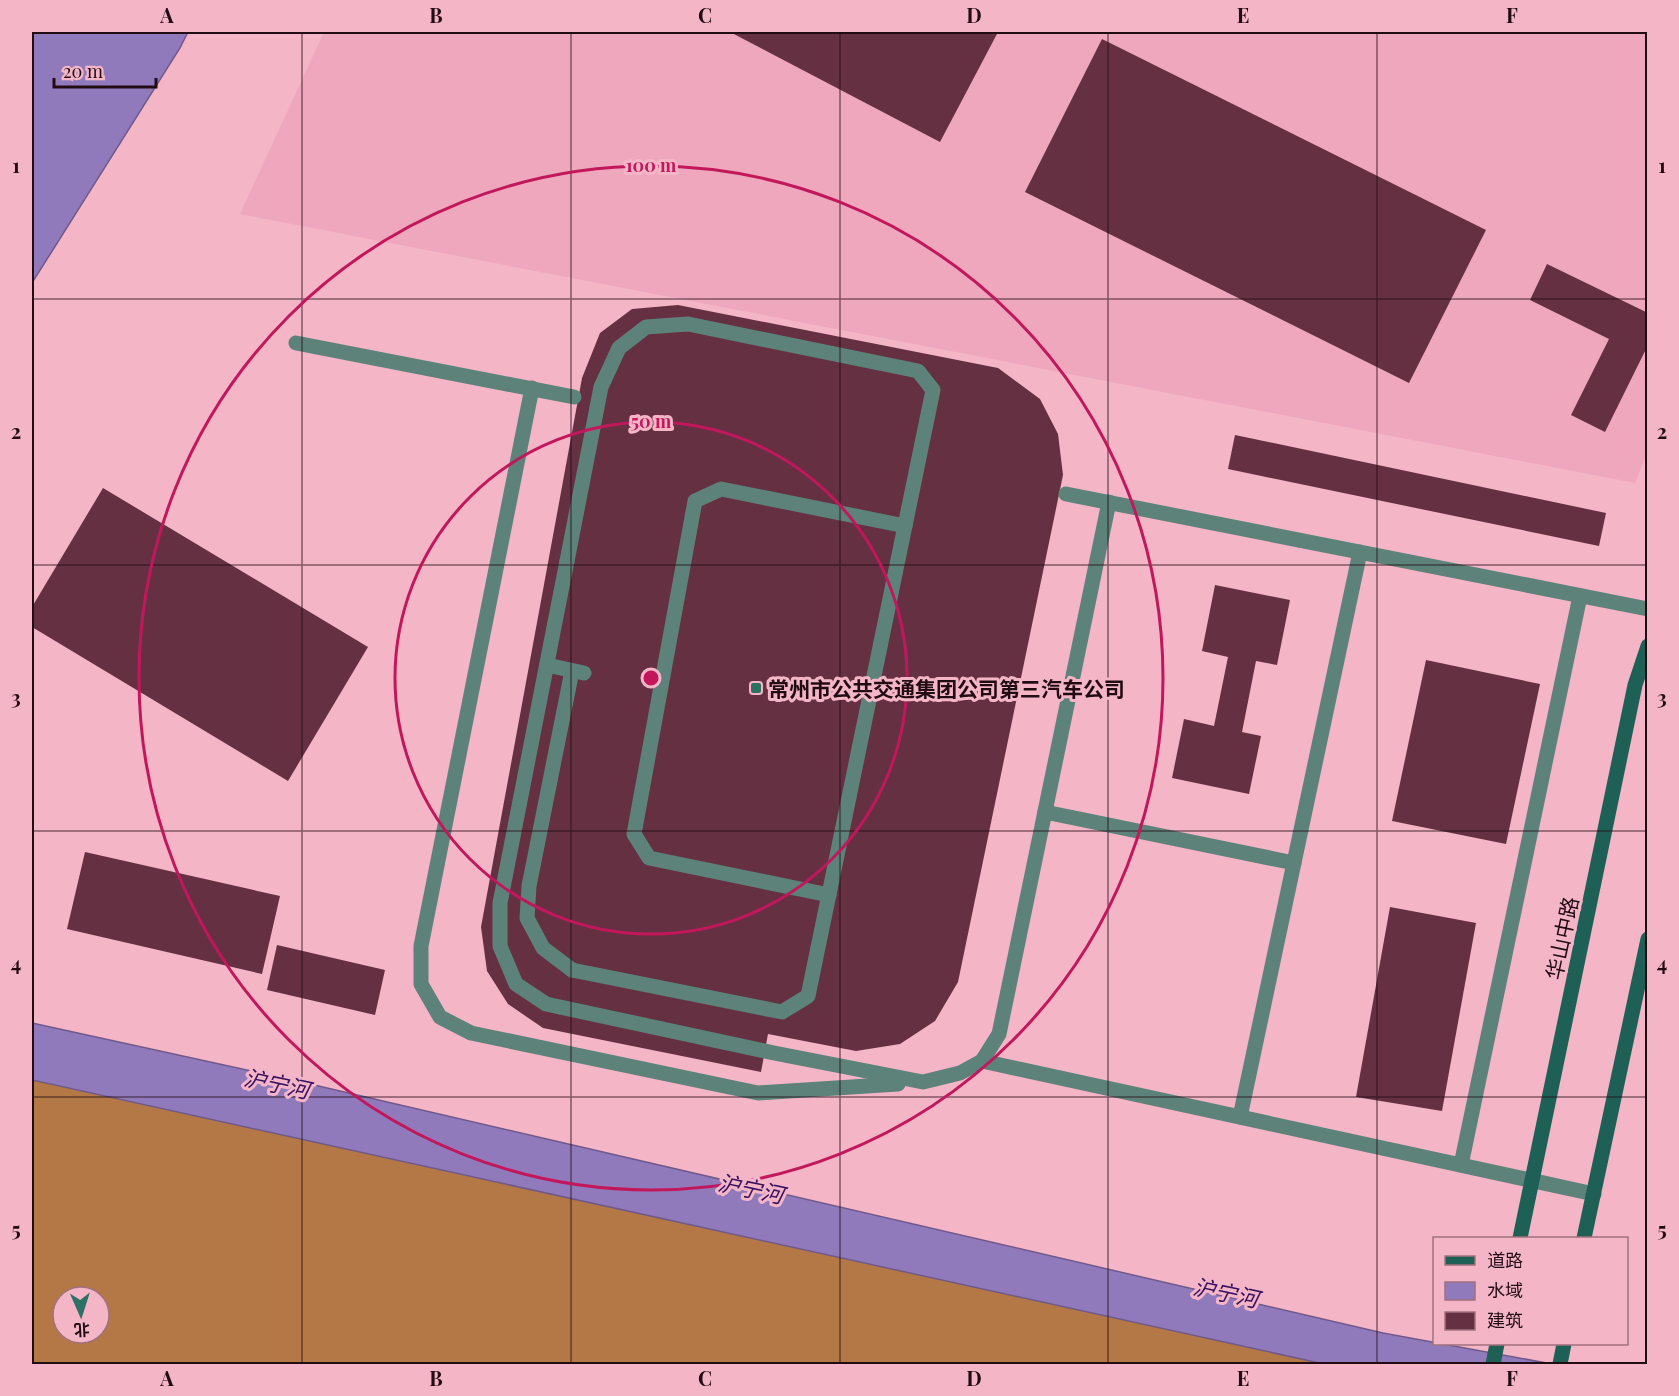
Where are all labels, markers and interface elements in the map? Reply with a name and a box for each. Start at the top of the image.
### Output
text: A [159,1,174,28]
text: B [429,1,443,28]
text: C [698,1,712,28]
text: D [966,1,982,28]
text: E [1237,1,1249,28]
text: F [1506,1,1518,28]
scale bar [54,51,156,89]
text: 20 m [63,59,103,83]
text: 1 [12,151,20,178]
text: 1 [1658,151,1666,178]
text: 100 m [626,153,677,177]
text: 50 m [631,409,672,433]
text: 2 [11,417,21,444]
text: 2 [1657,417,1667,444]
centre of rings [641,668,661,688]
place label: 常州市公共交通集团公司第三汽车公司 [768,674,1125,702]
marker: 常州市公共交通集团公司第三汽车公司 [749,681,763,695]
text: 3 [11,683,21,710]
text: 3 [1657,683,1667,710]
street label: 华山中路 [1539,894,1583,982]
text: 4 [11,949,21,976]
text: 4 [1657,949,1667,976]
water label: 沪宁河 [242,1061,316,1105]
water label: 沪宁河 [716,1166,790,1210]
text: 5 [11,1215,21,1242]
text: 5 [1657,1215,1667,1242]
legend [1433,1237,1628,1345]
text: 道路 [1487,1248,1523,1272]
water label: 沪宁河 [1191,1270,1265,1314]
text: 水域 [1487,1278,1523,1302]
north arrow [51,1285,111,1345]
text: 建筑 [1487,1308,1523,1332]
text: 北 [73,1320,90,1341]
text: A [159,1364,174,1391]
text: B [429,1364,443,1391]
text: C [698,1364,712,1391]
text: D [966,1364,982,1391]
text: E [1237,1364,1249,1391]
text: F [1506,1364,1518,1391]

